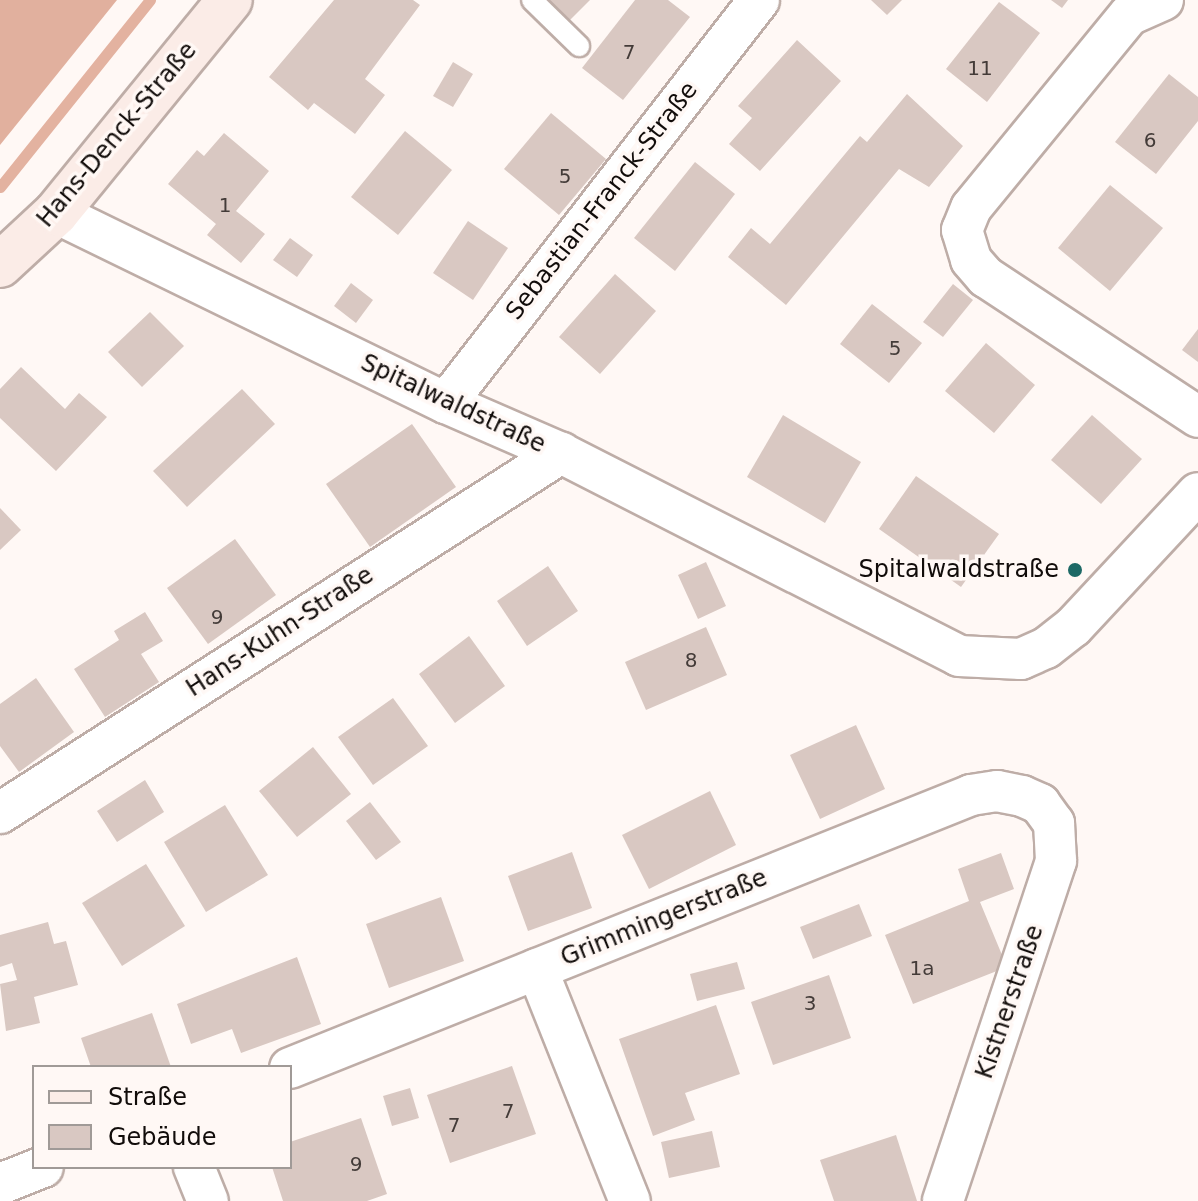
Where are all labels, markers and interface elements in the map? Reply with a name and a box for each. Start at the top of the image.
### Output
street label: Hans-Denck-Straße [31,37,203,233]
house number: 7 [623,40,635,64]
house number: 11 [967,56,993,80]
street label: Sebastian-Franck-Straße [500,76,704,326]
house number: 6 [1144,128,1156,152]
house number: 5 [559,164,571,188]
house number: 1 [219,193,231,217]
house number: 5 [889,336,901,360]
street label: Spitalwaldstraße [356,349,550,459]
place label: Spitalwaldstraße [858,556,1059,584]
street label: Hans-Kuhn-Straße [181,561,379,703]
marker: Spitalwaldstraße [1066,561,1084,579]
house number: 9 [211,605,223,629]
house number: 8 [685,648,697,672]
street label: Grimmingerstraße [557,863,771,973]
street label: Kistnerstraße [970,921,1050,1083]
house number: 1a [910,956,934,980]
house number: 3 [804,991,816,1015]
legend [32,1065,292,1169]
text: Straße [108,1083,187,1111]
house number: 7 [502,1099,514,1123]
house number: 7 [448,1113,460,1137]
text: Gebäude [108,1123,217,1151]
house number: 9 [350,1152,362,1176]

